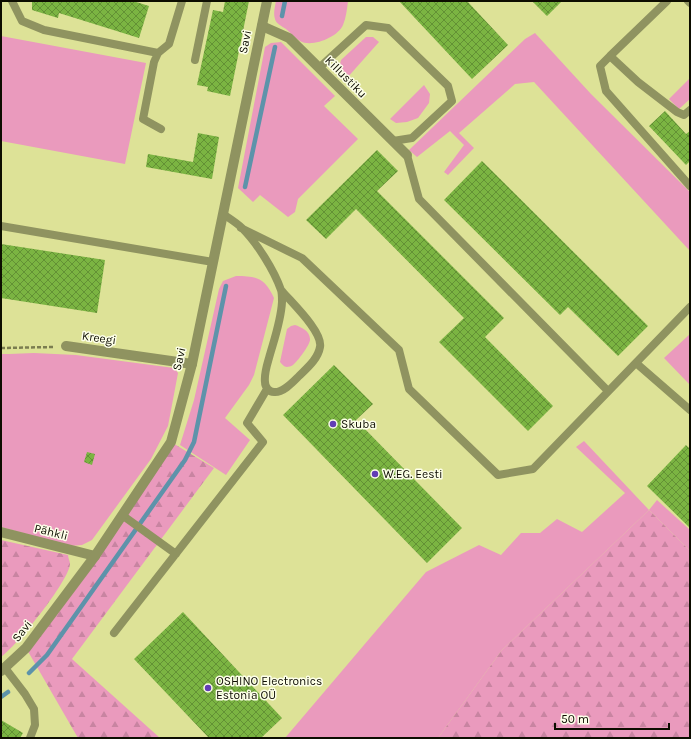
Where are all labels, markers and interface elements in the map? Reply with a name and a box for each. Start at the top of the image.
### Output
street label: Savi [236,29,254,55]
street label: Killustiku [322,53,370,101]
street label: Kreegi [81,329,117,347]
street label: Savi [170,346,188,372]
place label: Skuba [341,417,376,431]
marker: Skuba [328,419,338,429]
place label: W.EG. Eesti [383,467,443,481]
marker: W.EG. Eesti [370,469,380,479]
street label: Pähkli [33,521,69,543]
street label: Savi [9,617,35,645]
place label: OSHINO Electronics Estonia OÜ [216,674,322,702]
marker: OSHINO Electronics Estonia OÜ [203,683,213,693]
scale bar [555,705,669,731]
text: 50 m [561,712,589,726]

